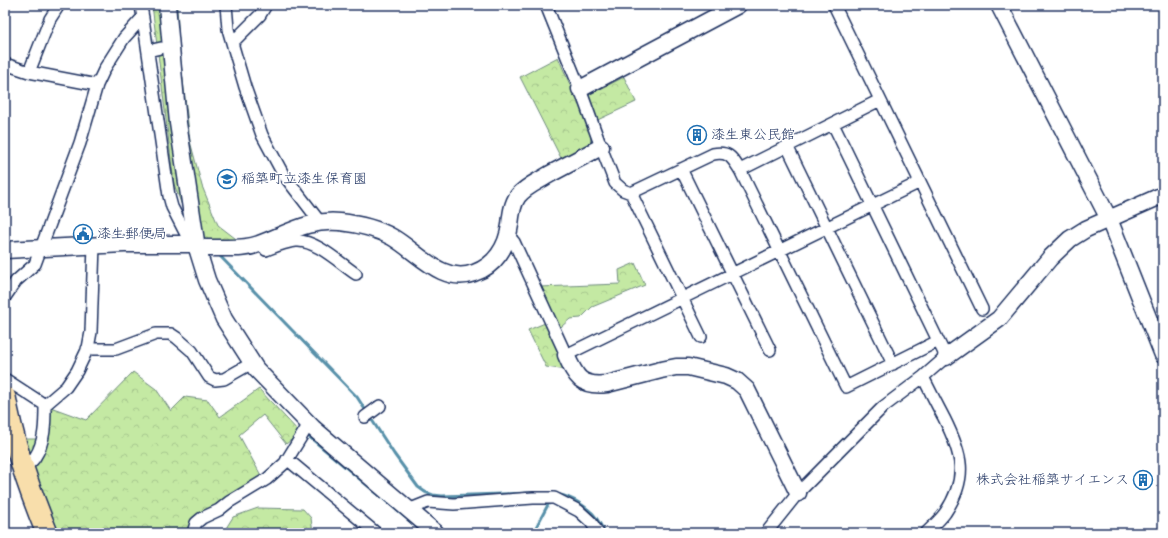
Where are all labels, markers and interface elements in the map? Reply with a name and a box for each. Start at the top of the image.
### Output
building icon: 漆生東公民館 [686,124,708,146]
place label: 漆生東公民館 [711,126,795,144]
school or university icon: 稲築町立漆生保育園 [216,168,238,190]
place label: 稲築町立漆生保育園 [241,170,367,188]
public building icon: 漆生郵便局 [72,223,94,245]
place label: 漆生郵便局 [97,225,167,243]
building icon: 株式会社稲築サイエンス [1132,469,1154,491]
place label: 株式会社稲築サイエンス [976,471,1129,489]

